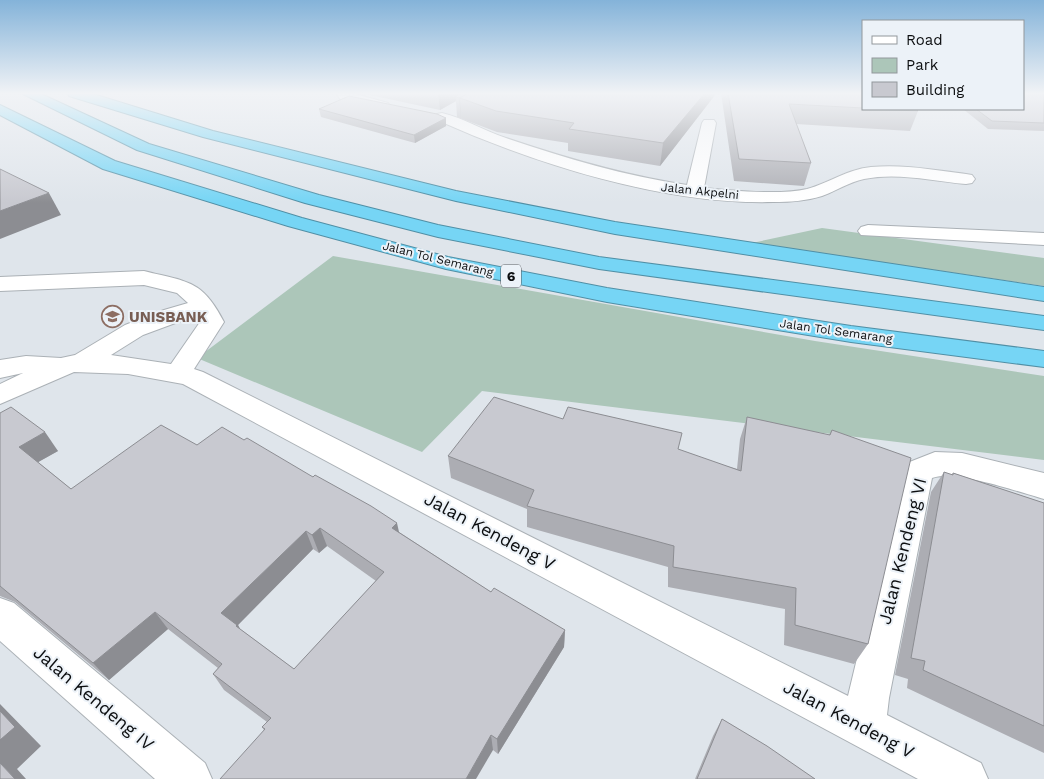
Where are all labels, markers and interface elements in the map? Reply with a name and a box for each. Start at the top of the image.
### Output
legend [862,20,1024,110]
text: Road [906,31,943,49]
text: Park [906,56,939,74]
text: Building [906,81,964,99]
street label: Jalan Akpelni [660,180,740,202]
street label: Jalan Tol Semarang [381,238,495,280]
road number: 6 [501,264,521,288]
school or university icon: UNISBANK [101,305,125,329]
place label: UNISBANK [129,308,208,326]
street label: Jalan Tol Semarang [779,316,894,346]
street label: Jalan Kendeng VI [874,475,930,627]
street label: Jalan Kendeng V [421,488,559,575]
street label: Jalan Kendeng IV [29,641,159,755]
street label: Jalan Kendeng V [780,676,918,763]

